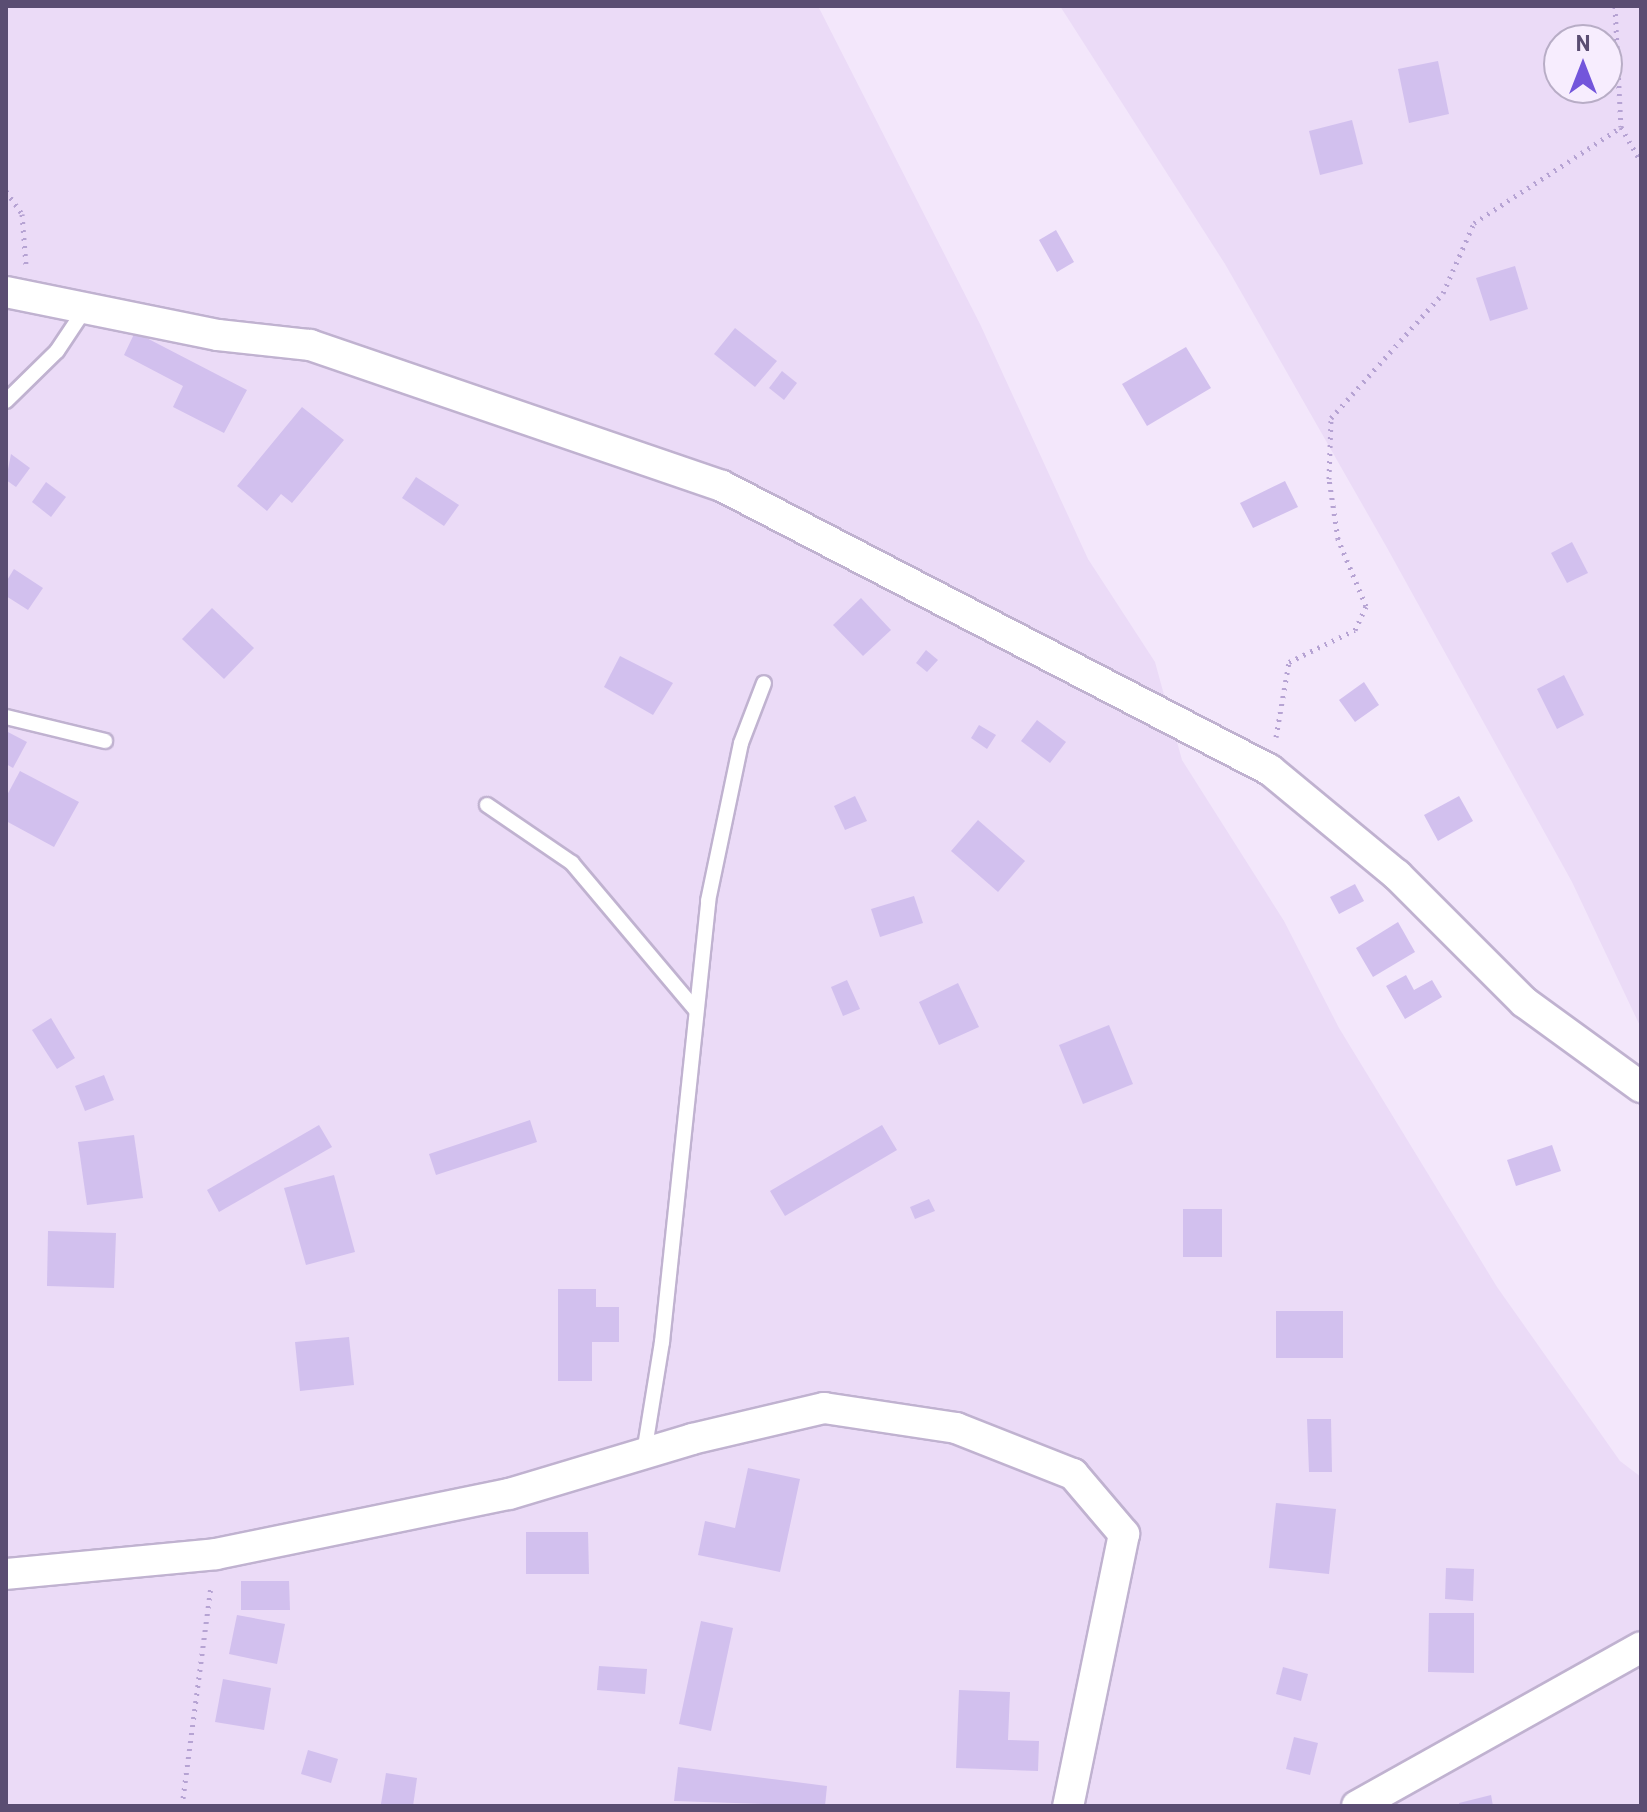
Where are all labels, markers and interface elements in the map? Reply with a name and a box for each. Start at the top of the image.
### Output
north arrow [1543,24,1623,104]
text: N [1576,29,1590,55]

